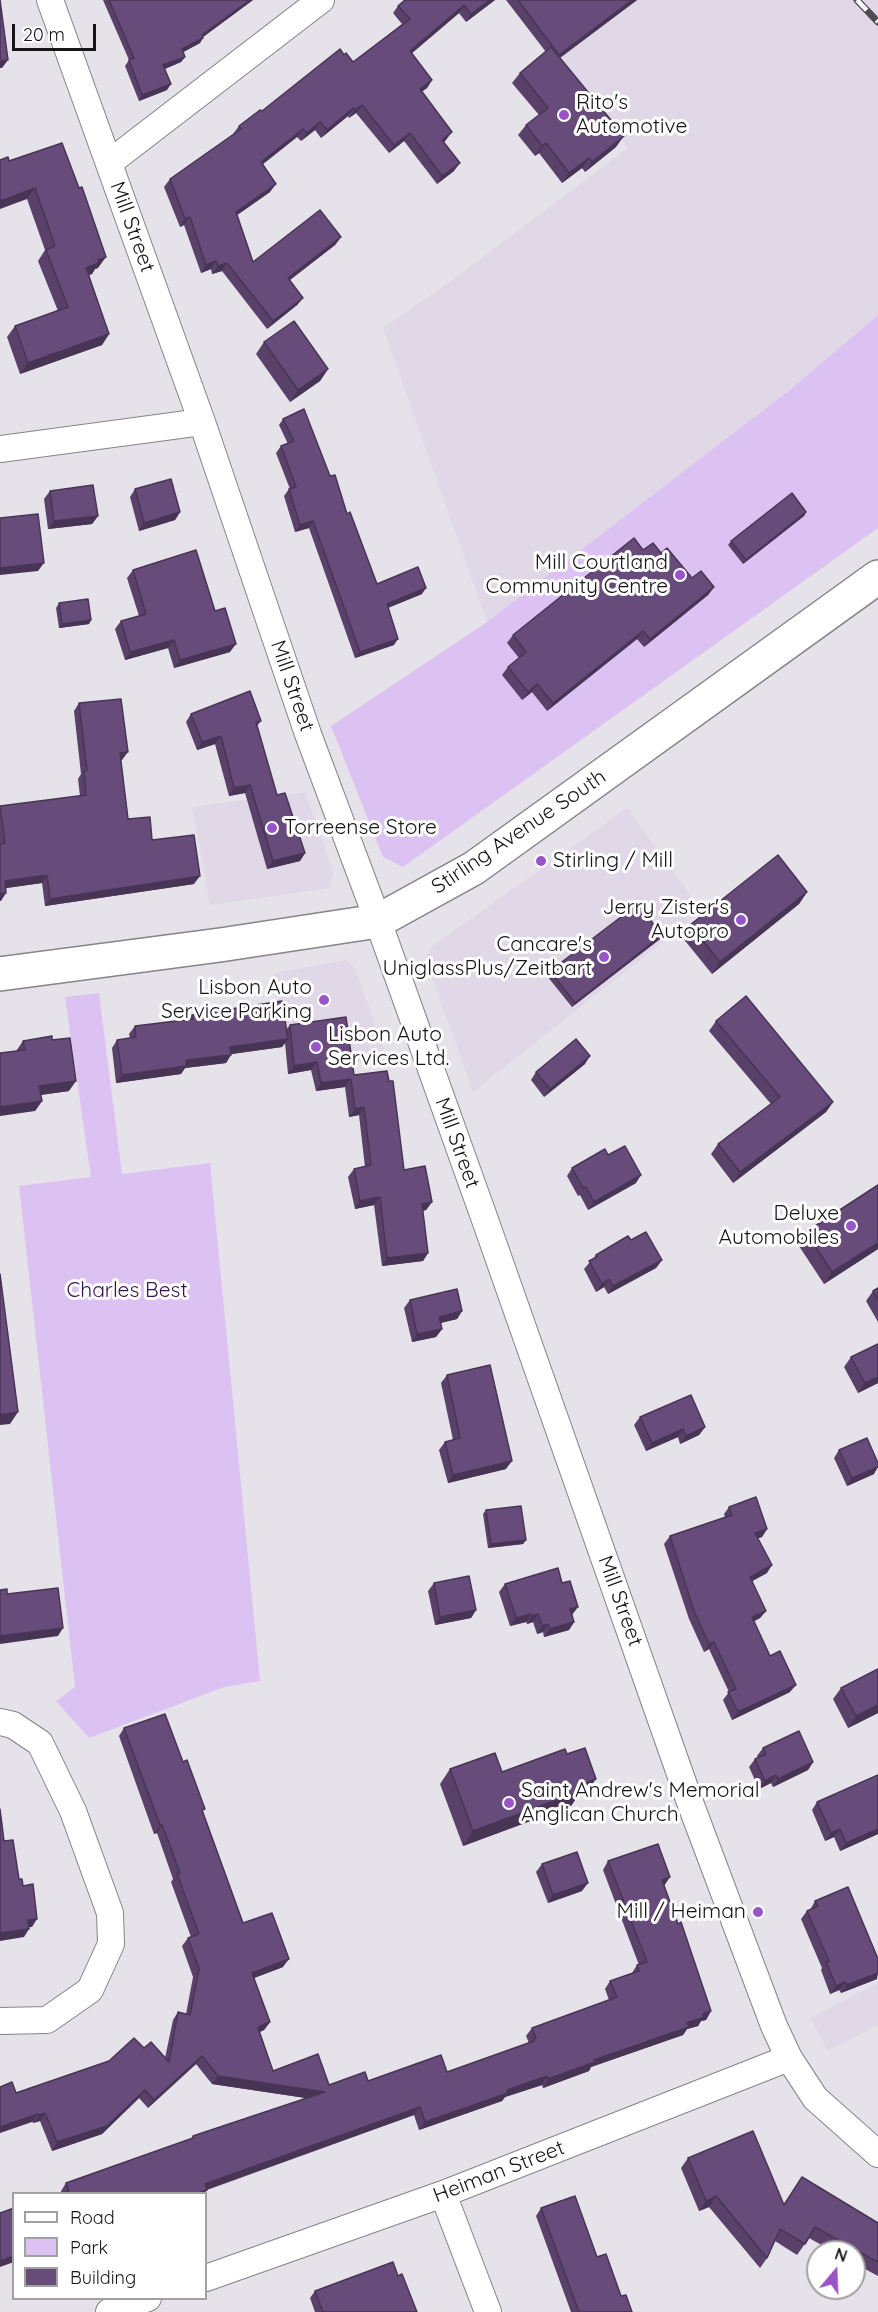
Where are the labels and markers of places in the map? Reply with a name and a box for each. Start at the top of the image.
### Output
place label: Rito's Automotive [576,90,687,140]
marker: Rito's Automotive [557,108,571,122]
place label: Mill Courtland Community Centre [486,550,668,600]
marker: Mill Courtland Community Centre [673,568,687,582]
place label: Torreense Store [284,815,437,841]
marker: Torreense Store [265,821,279,835]
place label: Stirling / Mill [553,848,673,874]
marker: Stirling / Mill [534,854,548,868]
place label: Jerry Zister's Autopro [603,895,729,945]
marker: Jerry Zister's Autopro [734,913,748,927]
place label: Cancare's UniglassPlus/Zeitbart [382,932,592,982]
marker: Cancare's UniglassPlus/Zeitbart [597,950,611,964]
place label: Lisbon Auto Service Parking [161,975,312,1025]
marker: Lisbon Auto Service Parking [317,993,331,1007]
place label: Lisbon Auto Services Ltd. [328,1022,449,1072]
marker: Lisbon Auto Services Ltd. [309,1040,323,1054]
place label: Deluxe Automobiles [719,1201,839,1251]
marker: Deluxe Automobiles [844,1219,858,1233]
place label: Saint Andrew's Memorial Anglican Church [521,1778,760,1828]
marker: Saint Andrew's Memorial Anglican Church [502,1796,516,1810]
place label: Mill / Heiman [617,1899,746,1925]
marker: Mill / Heiman [751,1905,765,1919]

